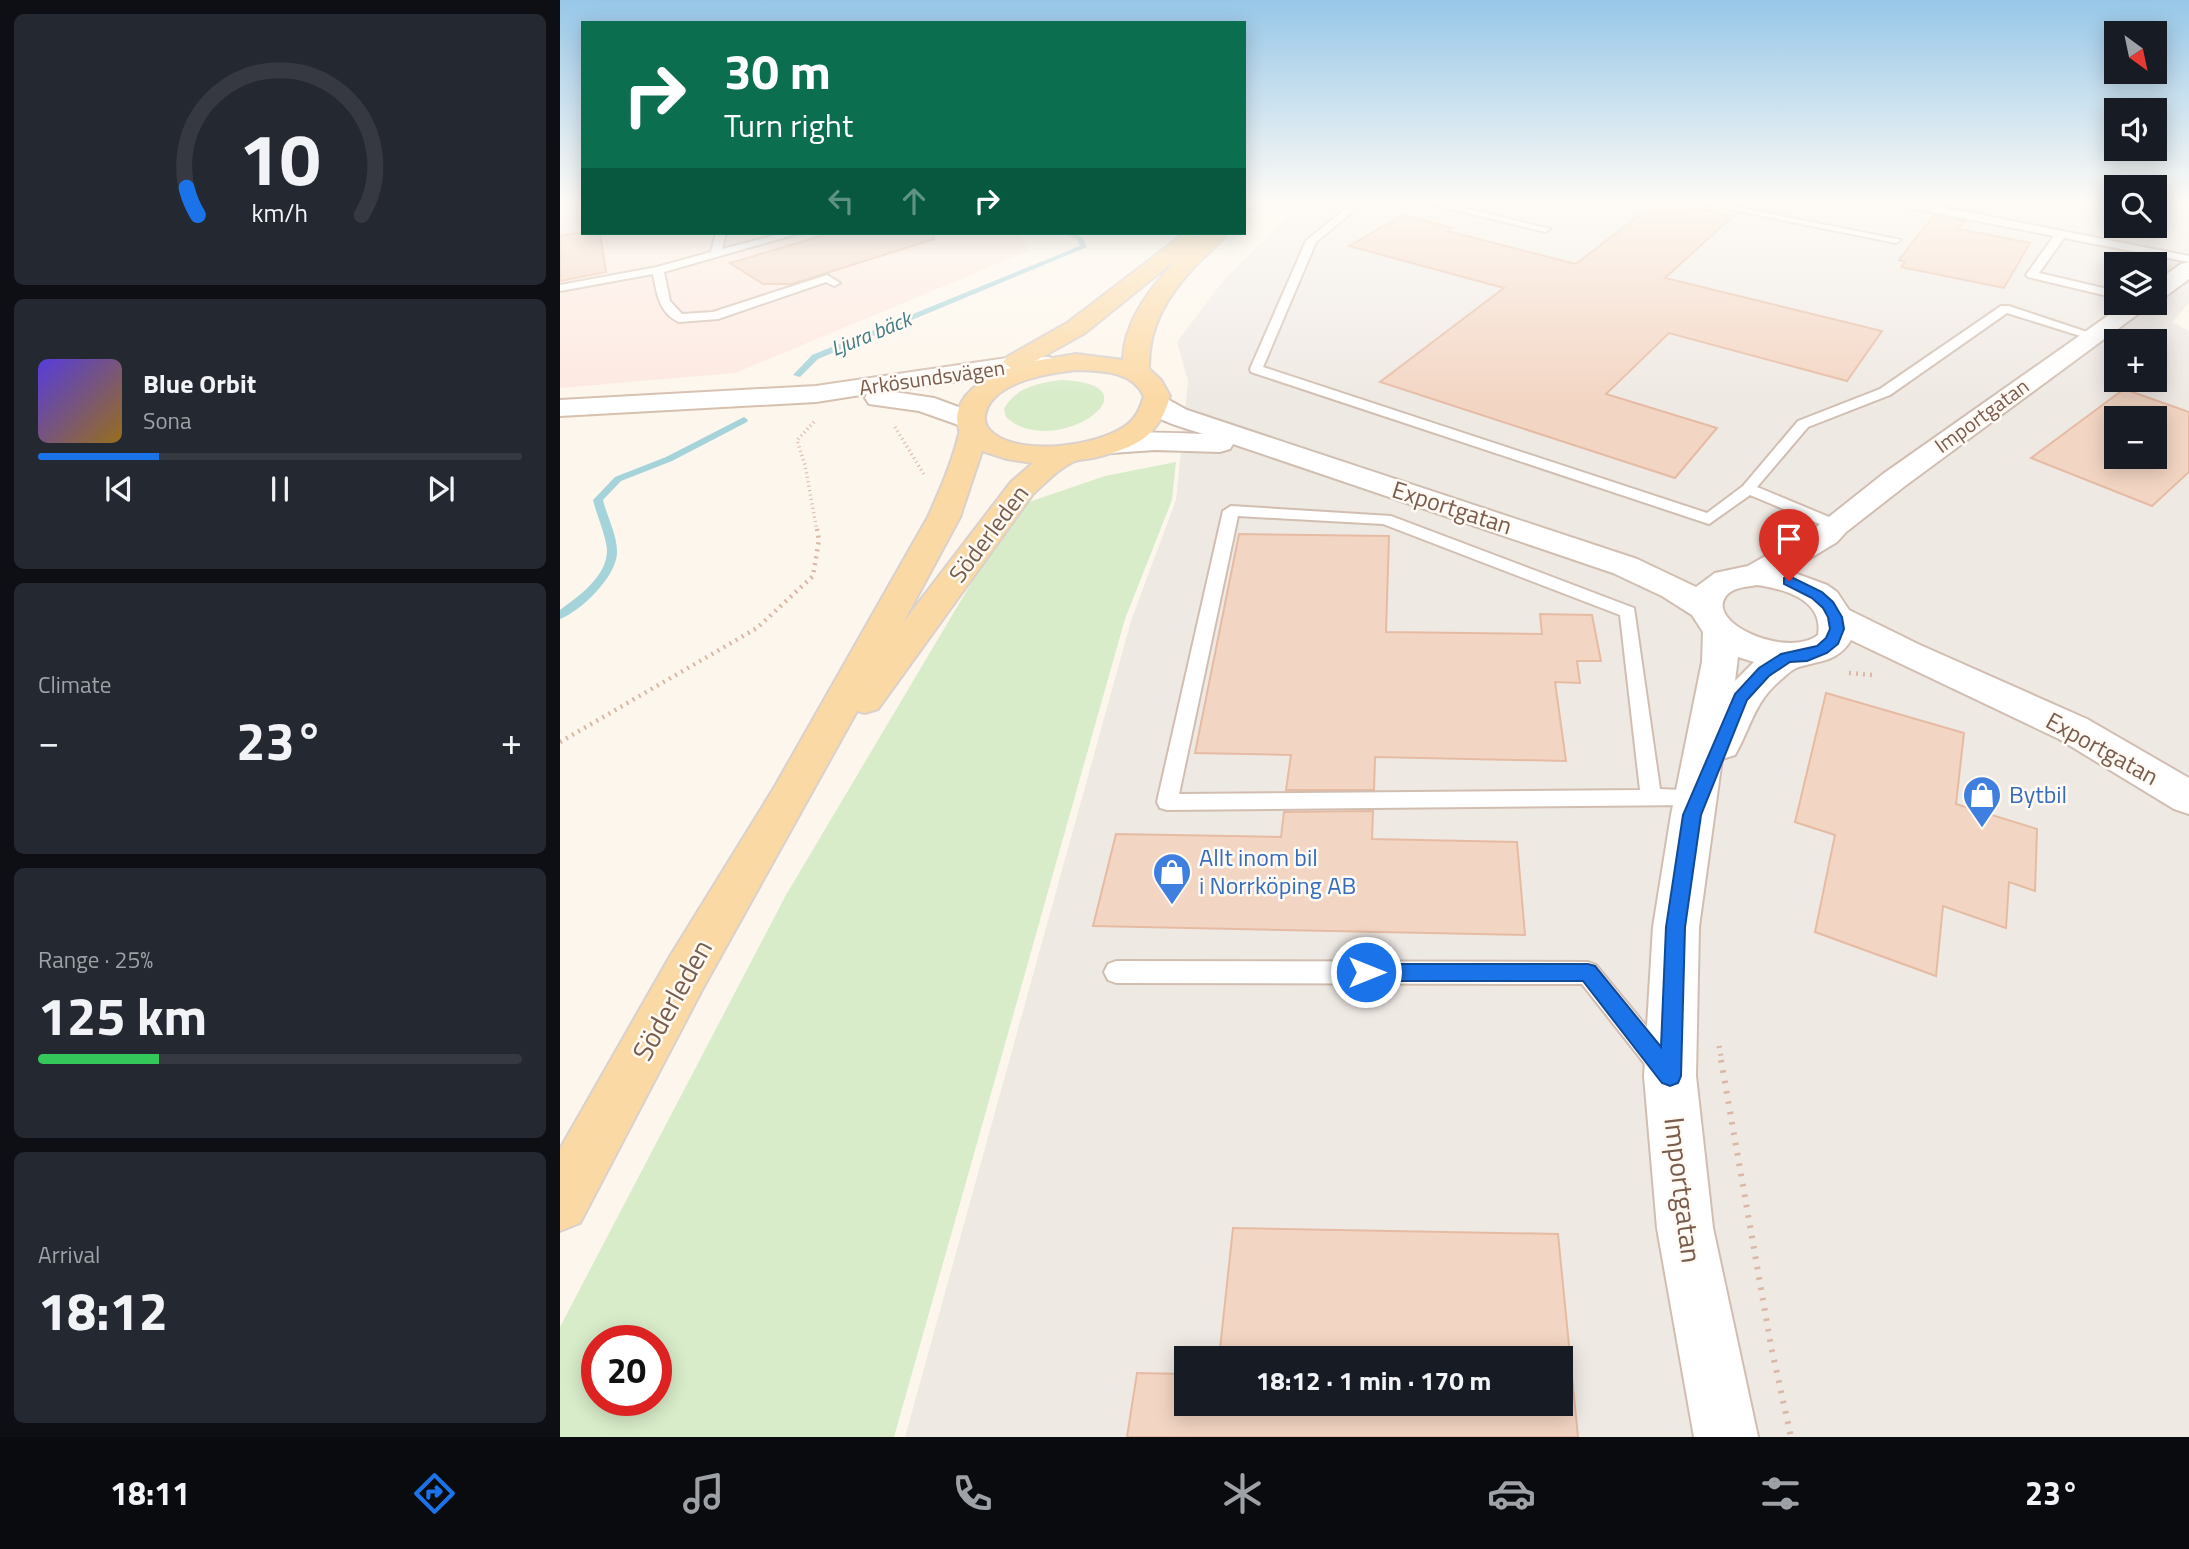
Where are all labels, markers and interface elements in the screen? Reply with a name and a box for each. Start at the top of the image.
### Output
north arrow [2104,21,2166,84]
map controls [2104,21,2167,469]
text: 30 m [724,33,831,108]
icon: right [609,49,700,140]
button: sound [2104,98,2167,161]
text: Turn right [724,101,853,149]
text: 10 [239,104,321,214]
button: search [2104,175,2167,238]
icon: left [822,182,860,220]
icon: ahead [895,182,933,220]
icon: right [968,182,1006,220]
text: km/h [252,194,308,232]
button: layers [2104,252,2167,315]
water label: Ljura bäck [826,301,918,364]
button: + [2104,329,2167,392]
street label: Arkösundsvägen [857,351,1007,403]
text: Blue Orbit [143,364,256,403]
street label: Importgatan [1928,370,2035,460]
text: Sona [143,403,191,438]
button: − [2104,406,2167,469]
icon: previous [100,470,138,508]
icon: pause [261,470,299,508]
icon: next [422,470,460,508]
street label: Exportgatan [1388,471,1517,543]
street label: Söderleden [939,477,1037,590]
pin [1759,509,1819,581]
icon: arrive [1770,520,1808,558]
text: Climate [38,667,111,702]
text: 23° [236,701,324,780]
street label: Exportgatan [2040,702,2165,794]
text: − [38,712,59,770]
text: + [501,712,522,770]
shop icon: Bytbil [1961,774,2003,829]
place label: Bytbil [2009,776,2067,812]
place label: Allt inom bil i Norrköping AB [1199,839,1356,903]
shop icon: Allt inom bil i Norrköping AB [1151,851,1193,906]
street label: Söderleden [620,931,723,1068]
position arrow [1329,935,1403,1009]
text: Range · 25% [38,942,153,977]
text: 125 km [38,976,207,1055]
street label: Importgatan [1653,1115,1714,1265]
text: Arrival [38,1237,100,1272]
text: 18:12 [38,1271,168,1350]
speed limit sign: 20 [581,1325,672,1416]
text: 18:12 · 1 min · 170 m [1256,1361,1491,1400]
text: 18:11 [110,1469,190,1517]
icon: directions [410,1469,459,1518]
icon: music [679,1469,728,1518]
icon: phone [948,1469,997,1518]
icon: climate [1218,1469,1267,1518]
icon: car [1487,1469,1536,1518]
icon: filters [1756,1469,1805,1518]
text: 23° [2025,1469,2079,1517]

